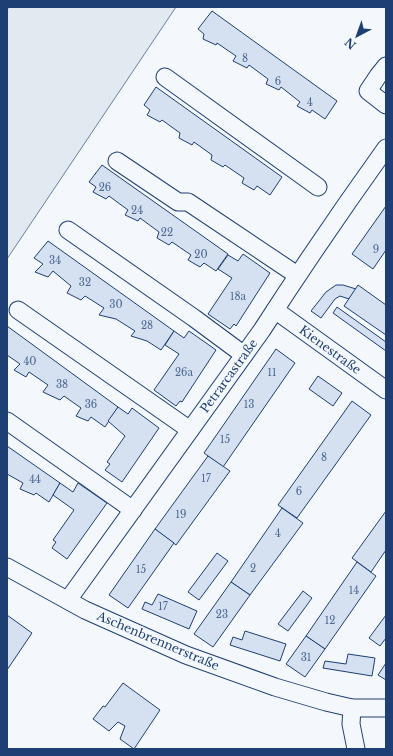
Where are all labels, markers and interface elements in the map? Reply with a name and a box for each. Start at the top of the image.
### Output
north arrow [337,16,377,56]
text: N [341,34,359,52]
house number: 8 [242,52,248,65]
house number: 6 [275,75,281,88]
house number: 4 [307,96,313,109]
house number: 26 [99,181,111,194]
house number: 24 [131,204,143,217]
house number: 22 [161,226,173,239]
house number: 9 [373,243,379,256]
house number: 20 [194,248,208,261]
house number: 34 [49,254,61,267]
house number: 32 [79,276,91,289]
house number: 18a [230,290,246,303]
house number: 30 [109,298,123,311]
house number: 28 [141,319,153,332]
street label: Kienestraße [296,322,364,377]
street label: Petrarcastraße [197,336,261,416]
house number: 40 [24,355,37,368]
house number: 26a [175,366,194,379]
house number: 11 [268,366,276,379]
house number: 38 [56,378,68,391]
house number: 36 [85,398,97,411]
house number: 13 [244,398,254,411]
house number: 15 [220,433,230,446]
house number: 8 [321,451,327,464]
house number: 17 [201,472,212,485]
house number: 44 [29,473,41,486]
house number: 6 [296,485,302,498]
house number: 19 [176,508,186,521]
house number: 4 [275,527,281,540]
house number: 2 [250,562,256,575]
house number: 15 [136,563,146,576]
house number: 14 [349,584,359,597]
house number: 17 [158,600,169,613]
street label: Aschenbrennerstraße [94,608,222,673]
house number: 23 [216,608,228,621]
house number: 12 [325,614,335,627]
house number: 31 [301,651,311,664]

